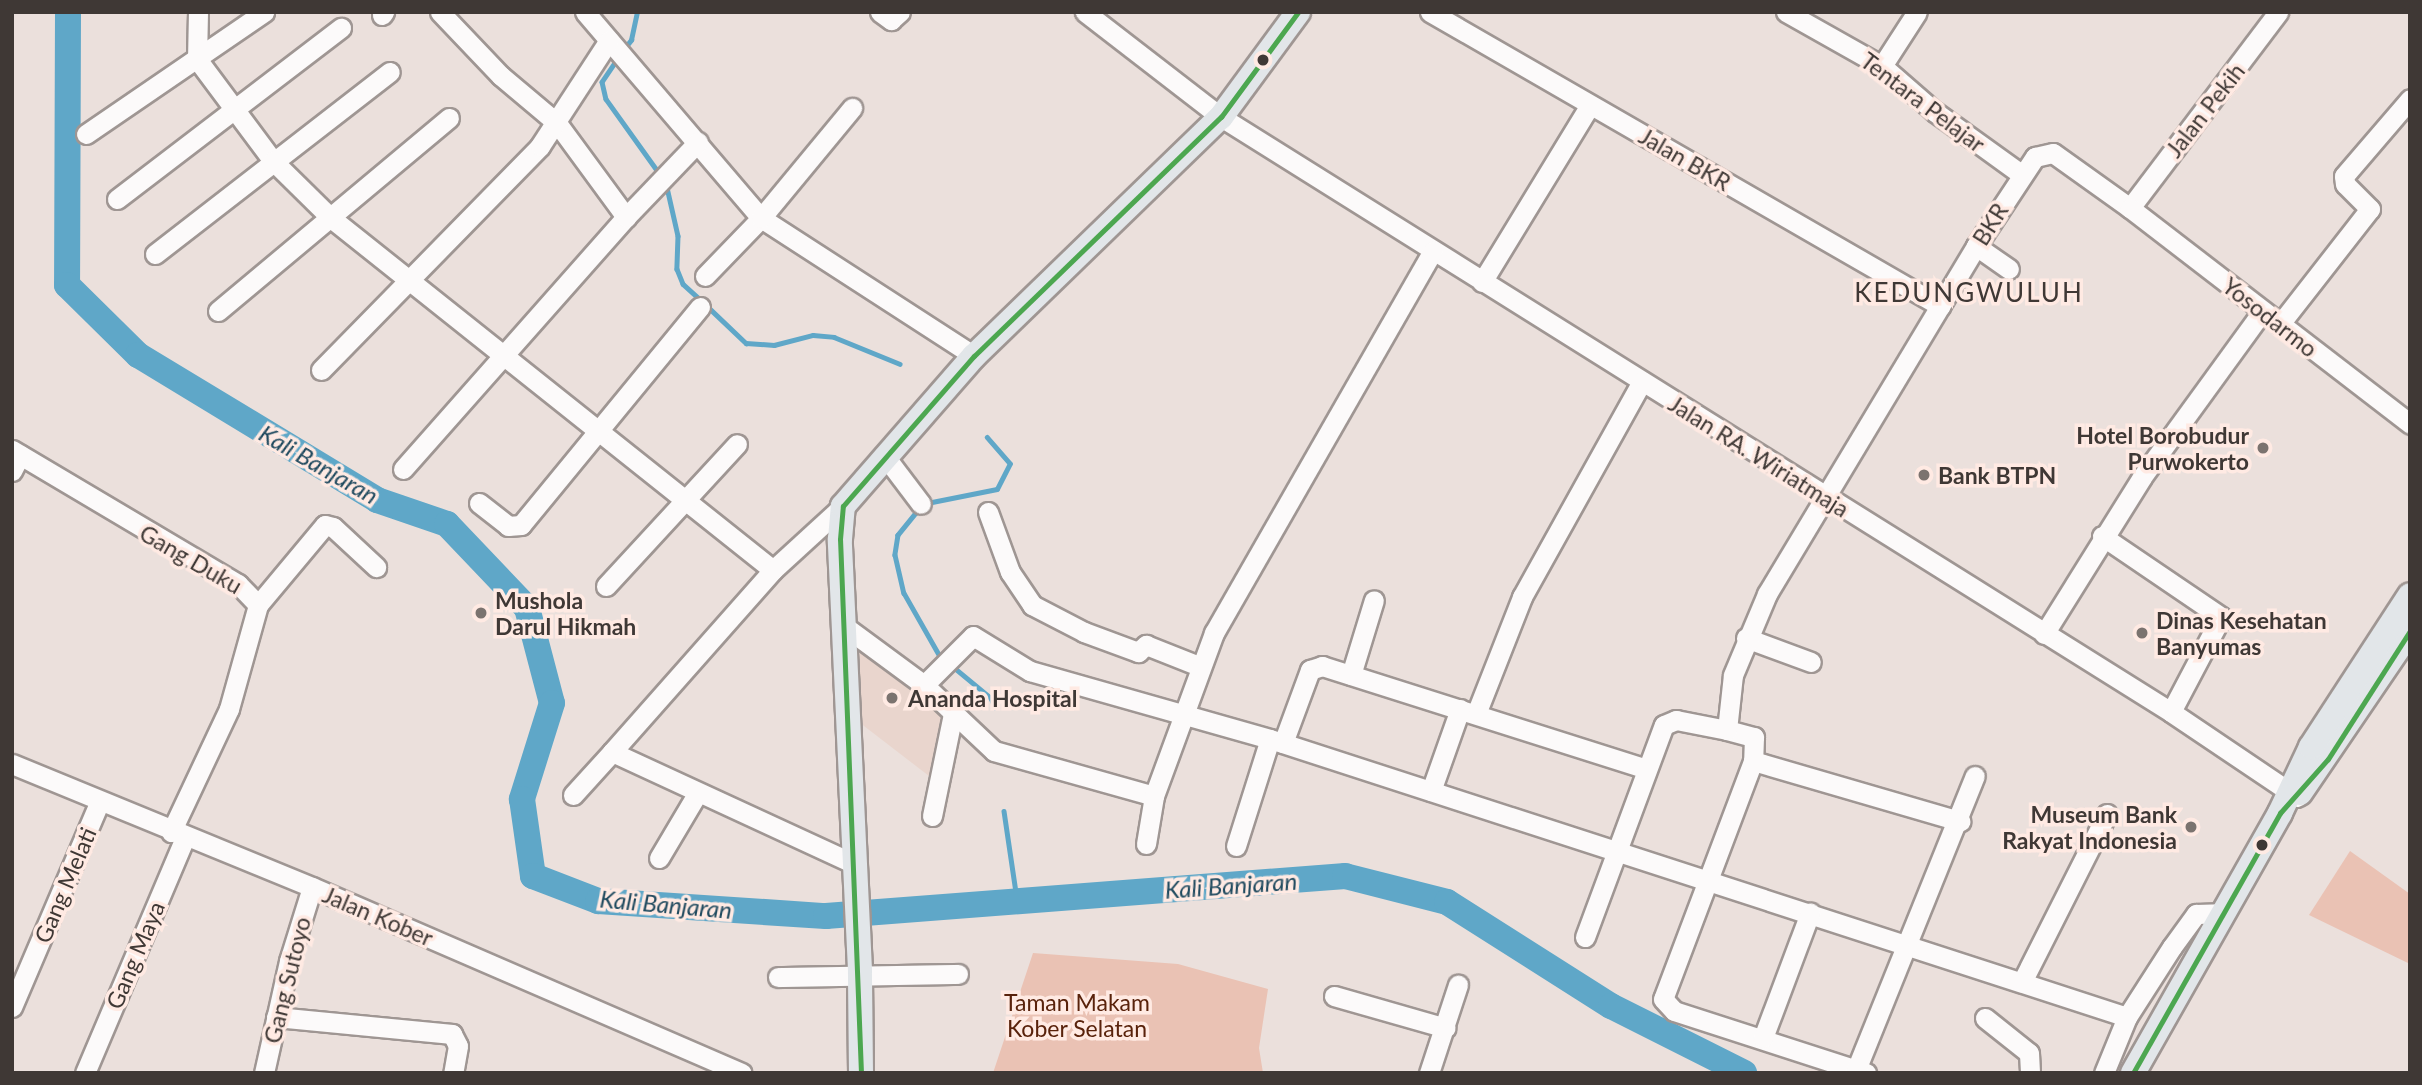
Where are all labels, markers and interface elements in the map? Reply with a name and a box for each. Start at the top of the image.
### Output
street label: Tentara Pelajar [1855,46,1991,158]
unlabelled marker [1256,53,1270,67]
street label: Jalan Pekih [2160,58,2250,162]
street label: Jalan BKR [1634,122,1736,196]
street label: BKR [1967,198,2013,250]
street label: Yosodarmo [2217,271,2323,363]
district label: KEDUNGWULUH [1856,277,2082,309]
street label: Jalan RA. Wiriatmaja [1664,389,1854,523]
water label: Kali Banjaran [254,418,384,510]
place label: Hotel Borobudur Purwokerto [2076,421,2249,475]
marker: Hotel Borobudur Purwokerto [2255,440,2271,456]
place label: Bank BTPN [1938,461,2056,489]
marker: Bank BTPN [1916,467,1932,483]
street label: Gang Duku [135,519,247,599]
place label: Mushola Darul Hikmah [495,586,636,640]
marker: Mushola Darul Hikmah [473,605,489,621]
place label: Dinas Kesehatan Banyumas [2156,606,2327,660]
marker: Dinas Kesehatan Banyumas [2134,625,2150,641]
place label: Ananda Hospital [908,684,1077,712]
marker: Ananda Hospital [882,688,902,708]
place label: Museum Bank Rakyat Indonesia [2002,800,2177,854]
marker: Museum Bank Rakyat Indonesia [2183,819,2199,835]
street label: Gang Melati [28,823,102,947]
unlabelled marker [2255,838,2269,852]
water label: Kali Banjaran [1164,866,1298,904]
street label: Jalan Kober [319,880,437,952]
water label: Kali Banjaran [599,884,733,924]
street label: Gang Maya [100,897,170,1013]
street label: Gang Sutoyo [258,914,316,1046]
park label: Taman Makam Kober Selatan [1004,988,1150,1042]

